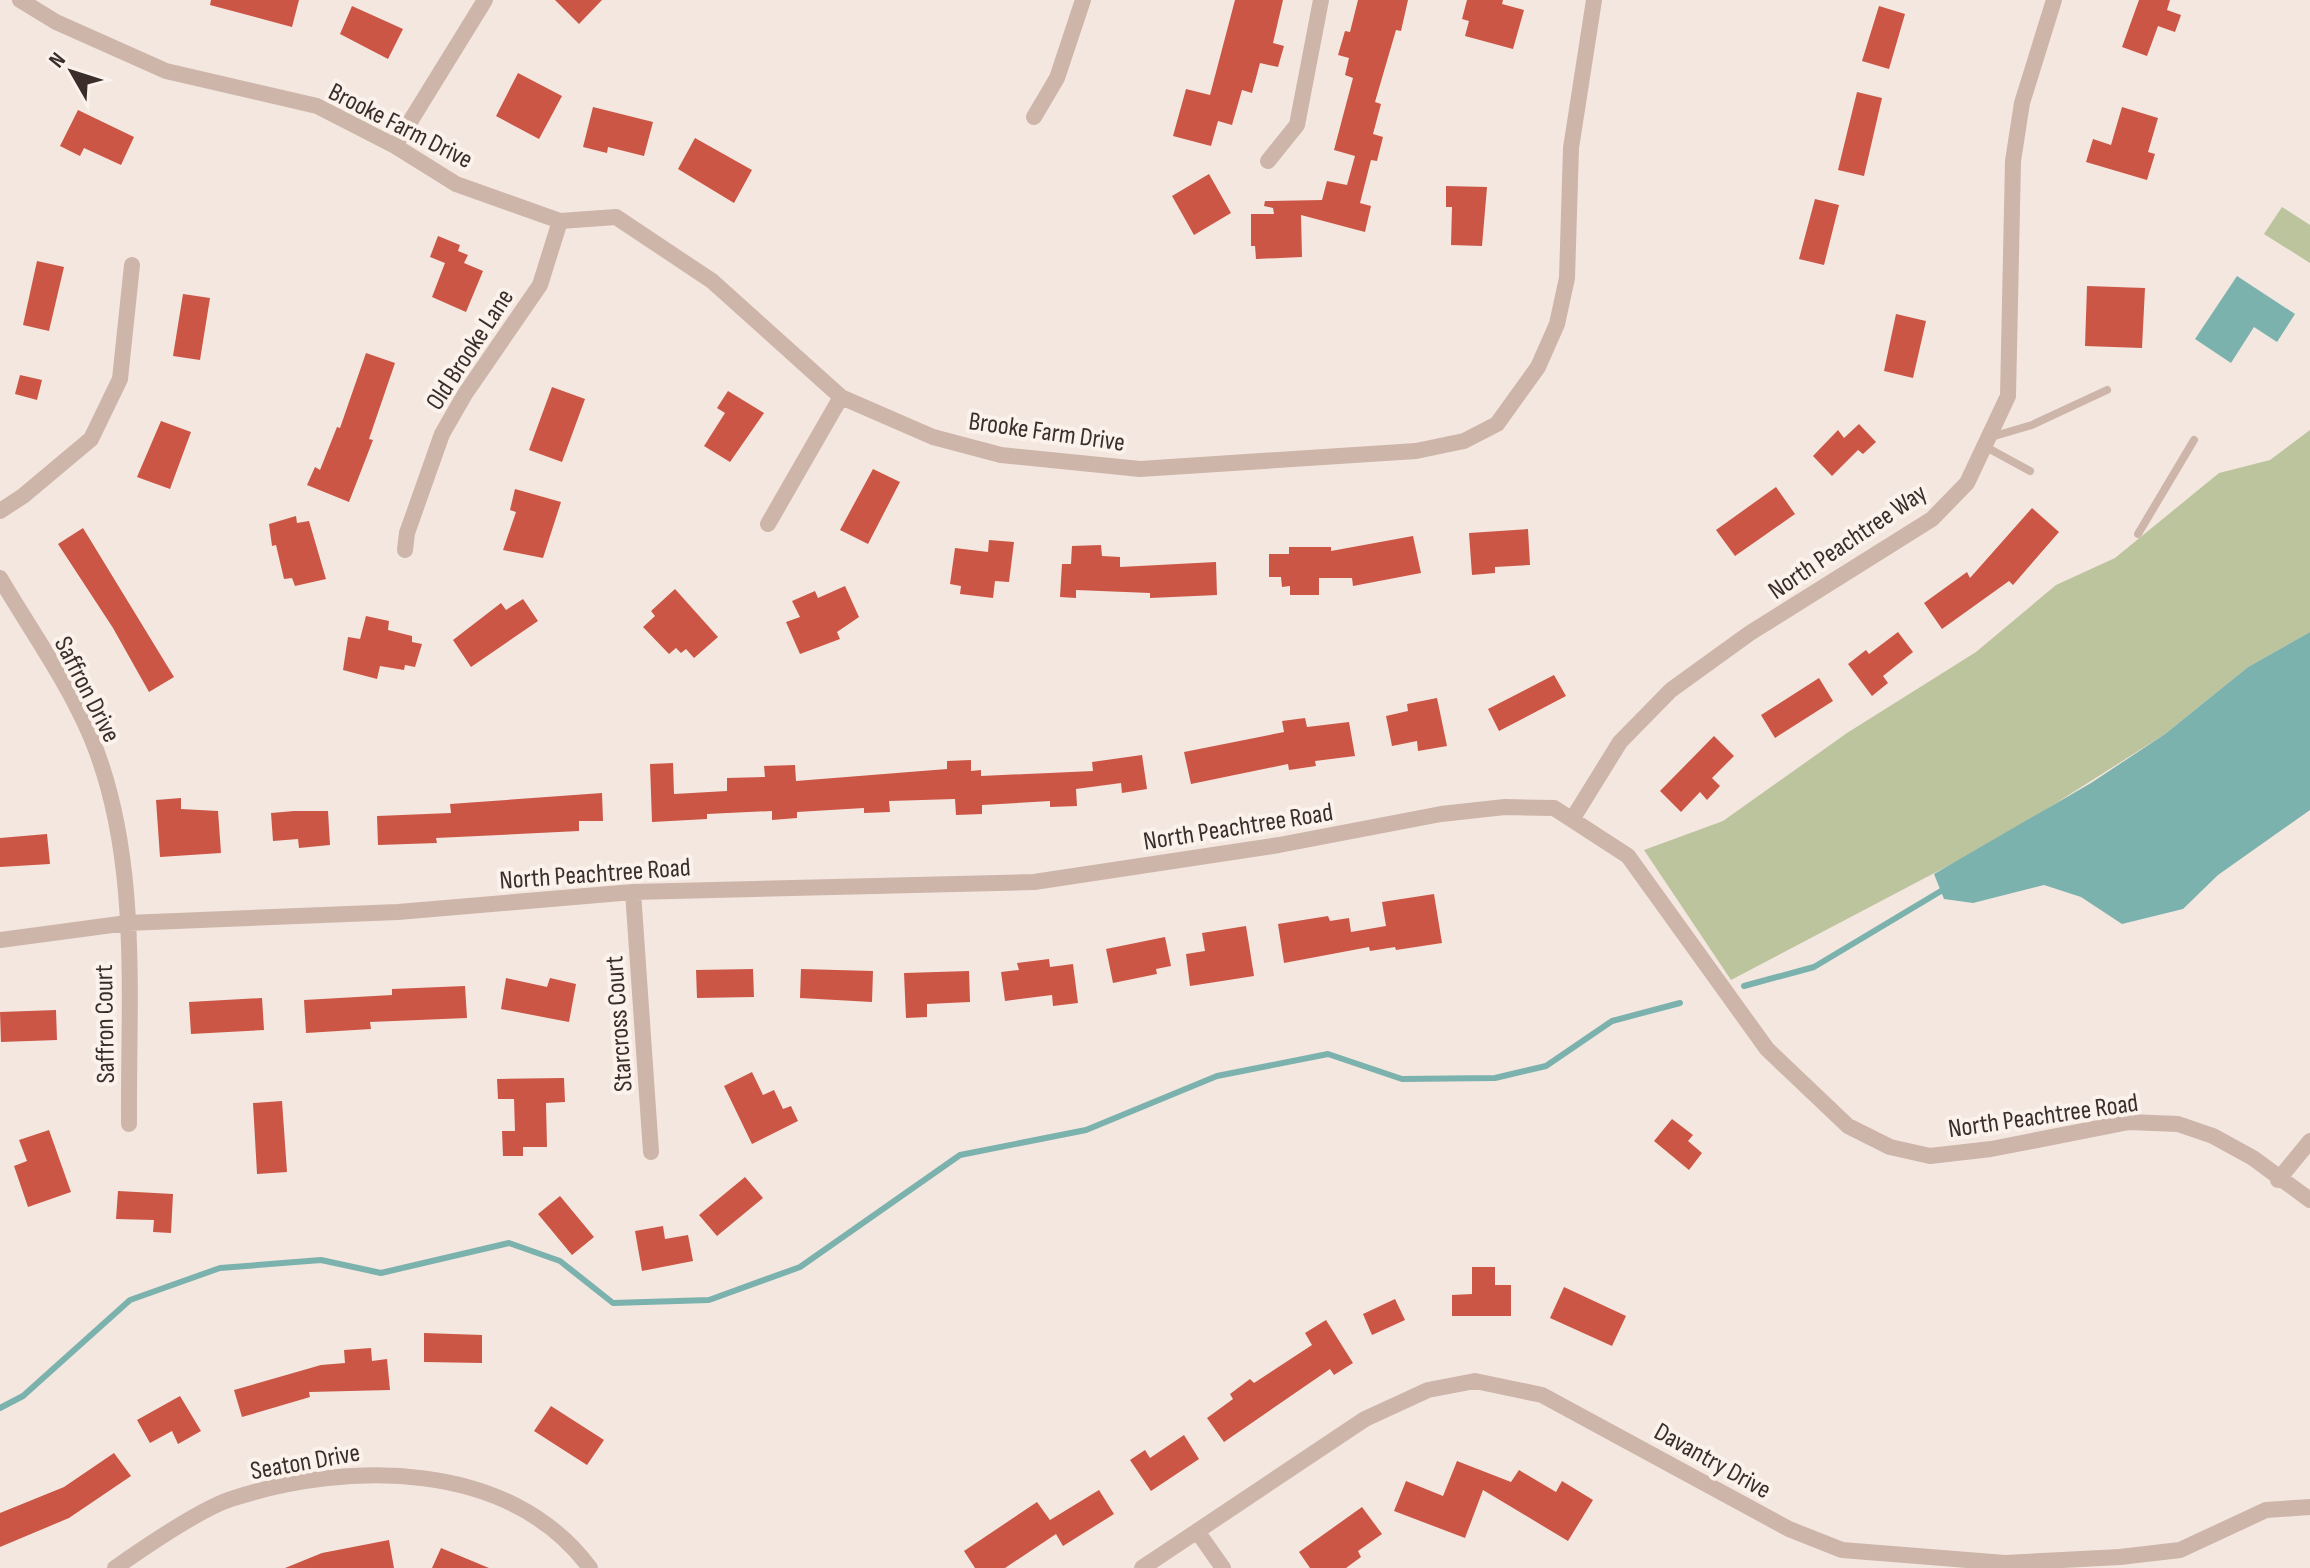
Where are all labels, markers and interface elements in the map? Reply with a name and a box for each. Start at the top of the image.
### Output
north arrow [32,32,112,112]
text: N [43,47,72,73]
street label: Brooke Farm Drive [323,77,477,176]
street label: Old Brooke Lane [420,283,521,416]
street label: Brooke Farm Drive [967,406,1127,459]
street label: North Peachtree Way [1763,478,1933,607]
street label: Saffron Drive [47,632,126,748]
street label: North Peachtree Road [1141,797,1335,858]
street label: North Peachtree Road [499,852,692,897]
street label: Starcross Court [599,955,640,1093]
street label: Saffron Court [89,964,122,1084]
street label: North Peachtree Road [1946,1088,2140,1145]
street label: Davantry Drive [1649,1417,1776,1506]
street label: Seaton Drive [248,1438,362,1487]

